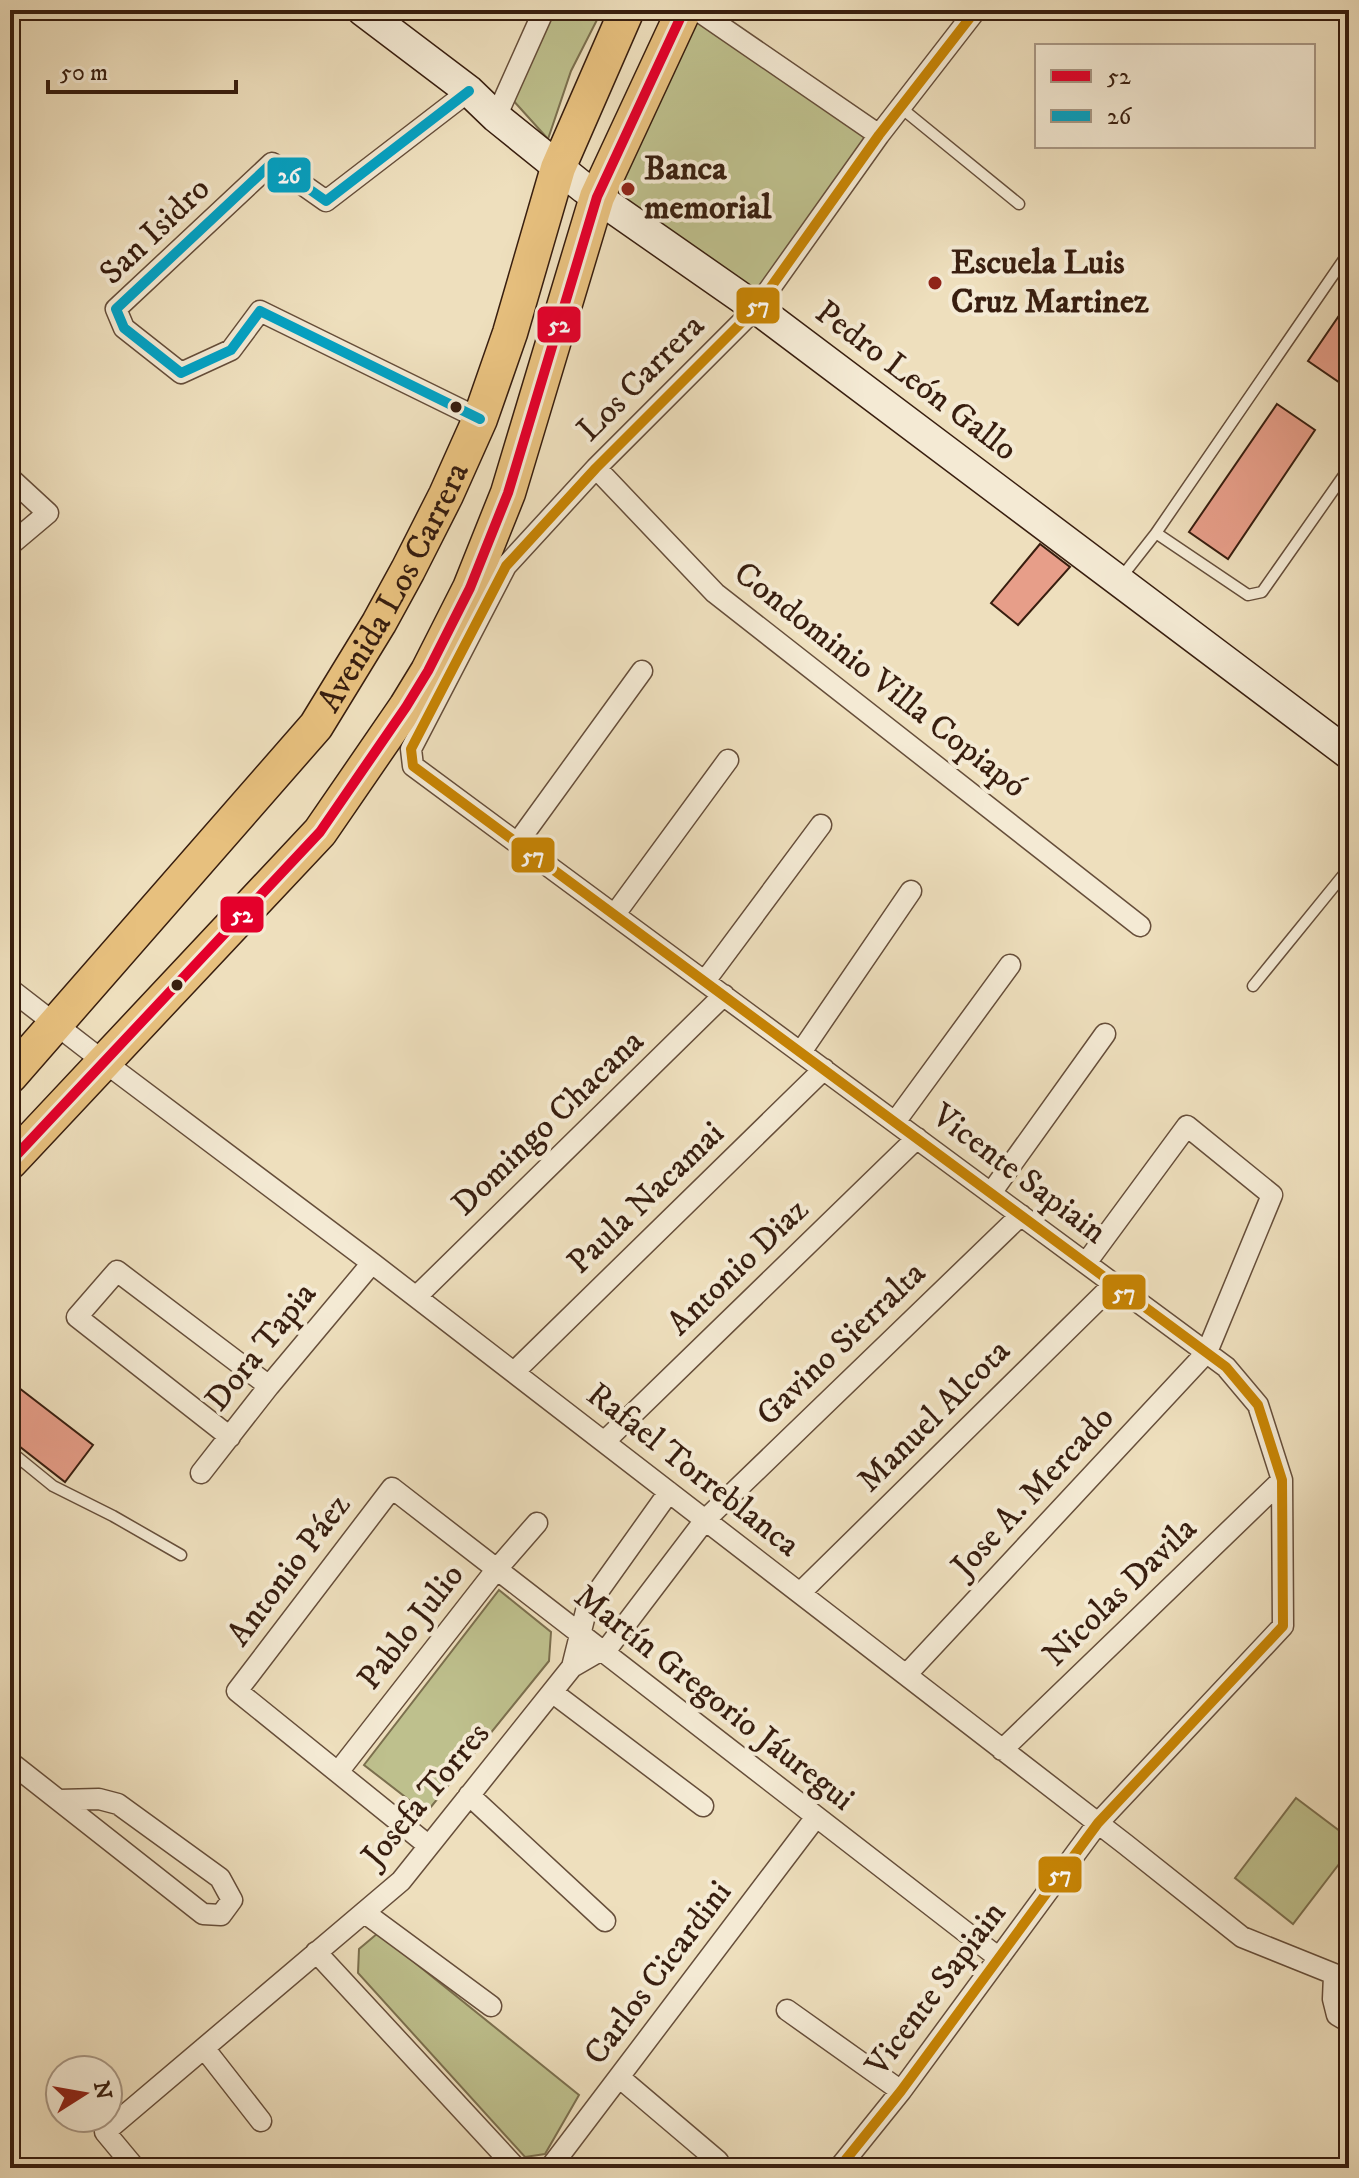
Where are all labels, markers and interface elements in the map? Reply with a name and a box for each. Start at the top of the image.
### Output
scale bar [48,44,236,94]
legend [1035,44,1315,148]
text: 50 m [60,58,108,88]
text: 52 [1107,62,1131,92]
text: 26 [1107,102,1133,132]
place label: Banca memorial [644,148,772,229]
line badge: 26 [266,156,312,194]
text: 26 [278,163,302,190]
street label: San Isidro [91,168,219,294]
marker: Banca memorial [619,180,637,198]
place label: Escuela Luis Cruz Martinez [951,242,1149,323]
marker: Escuela Luis Cruz Martinez [926,274,944,292]
line badge: 57 [735,286,781,325]
street label: Pedro León Gallo [807,291,1025,471]
text: 57 [746,293,769,320]
line badge: 52 [536,305,582,344]
street label: Los Carrera [568,305,714,451]
text: 52 [547,312,571,339]
unlabelled marker [448,399,464,415]
street label: Avenida Los Carrera [308,456,479,720]
street label: Condominio Villa Copiapó [725,553,1035,807]
line badge: 57 [510,836,556,874]
text: 57 [521,843,544,870]
line badge: 52 [219,895,265,934]
text: 52 [230,902,254,929]
unlabelled marker [169,977,185,993]
street label: Domingo Chacana [443,1021,653,1225]
street label: Vicente Sapiain [923,1094,1115,1253]
street label: Paula Nacamai [559,1113,733,1283]
street label: Antonio Diaz [659,1189,818,1345]
street label: Gavino Sierralta [748,1252,935,1435]
line badge: 57 [1101,1273,1147,1311]
street label: Dora Tapia [196,1274,326,1420]
text: 57 [1112,1280,1135,1307]
street label: Manuel Alcota [849,1330,1020,1501]
street label: Rafael Torreblanca [578,1374,808,1567]
street label: Jose A. Mercado [941,1397,1123,1589]
street label: Antonio Páez [218,1485,360,1655]
street label: Nicolas Davila [1034,1508,1206,1676]
street label: Pablo Julio [349,1555,473,1699]
street label: Martín Gregorio Jáuregui [566,1576,862,1820]
street label: Josefa Torres [351,1714,499,1878]
line badge: 57 [1037,1855,1083,1894]
text: 57 [1048,1862,1071,1889]
street label: Carlos Cicardini [575,1873,741,2073]
street label: Vicente Sapiain [856,1893,1015,2085]
north arrow [44,2054,124,2134]
text: N [87,2079,117,2102]

